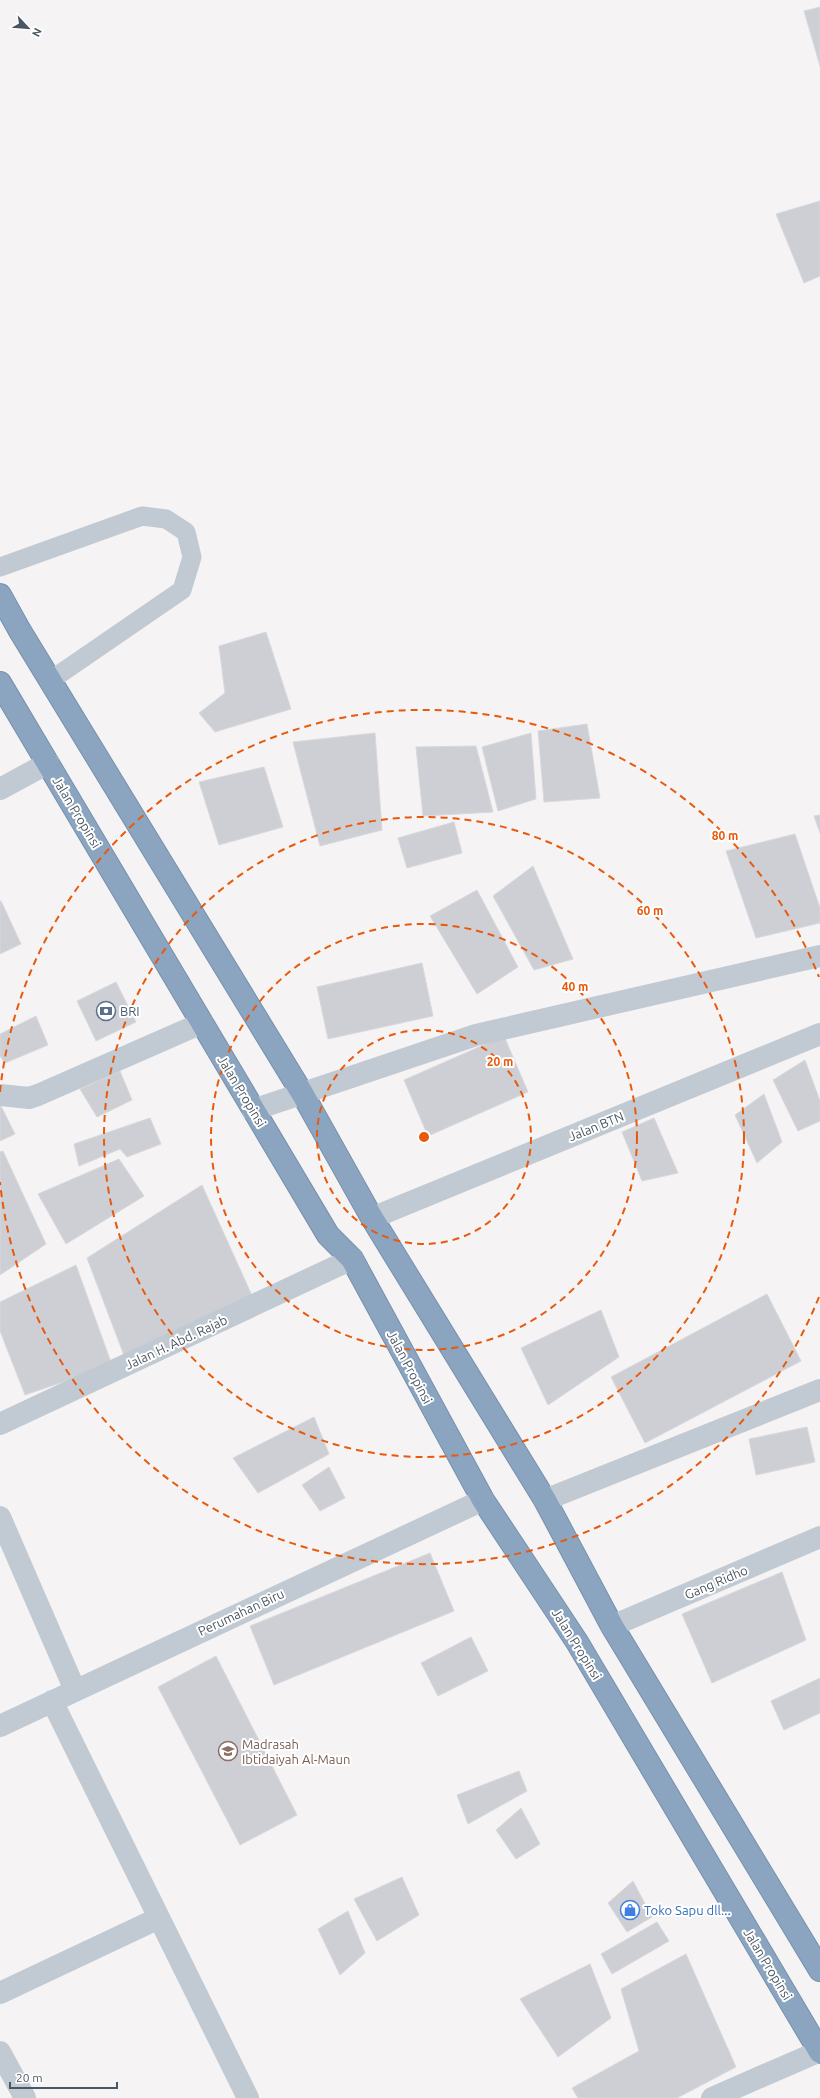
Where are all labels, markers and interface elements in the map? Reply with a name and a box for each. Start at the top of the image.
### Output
north arrow [8,8,48,48]
text: N [30,26,44,39]
street label: Jalan Propinsi [50,774,104,850]
text: 80 m [712,829,738,842]
text: 60 m [637,904,663,917]
text: 40 m [562,980,588,993]
bank icon: BRI [95,1000,117,1022]
place label: BRI [120,1004,140,1018]
street label: Jalan Propinsi [215,1053,269,1129]
text: 20 m [487,1055,513,1068]
street label: Jalan BTN [566,1109,626,1143]
centre of rings [417,1130,431,1144]
street label: Jalan H. Abd. Rajab [123,1312,229,1372]
street label: Jalan Propinsi [385,1328,435,1406]
street label: Gang Ridho [682,1562,750,1602]
street label: Perumahan Biru [196,1586,286,1638]
street label: Jalan Propinsi [550,1606,604,1682]
place label: Madrasah Ibtidaiyah Al-Maun [242,1737,350,1766]
school or university icon: Madrasah Ibtidaiyah Al-Maun [217,1740,239,1762]
shop icon: Toko Sapu dll... [619,1899,641,1921]
place label: Toko Sapu dll... [644,1903,731,1917]
street label: Jalan Propinsi [741,1926,795,2002]
scale bar [10,2064,117,2090]
text: 20 m [16,2071,43,2084]

